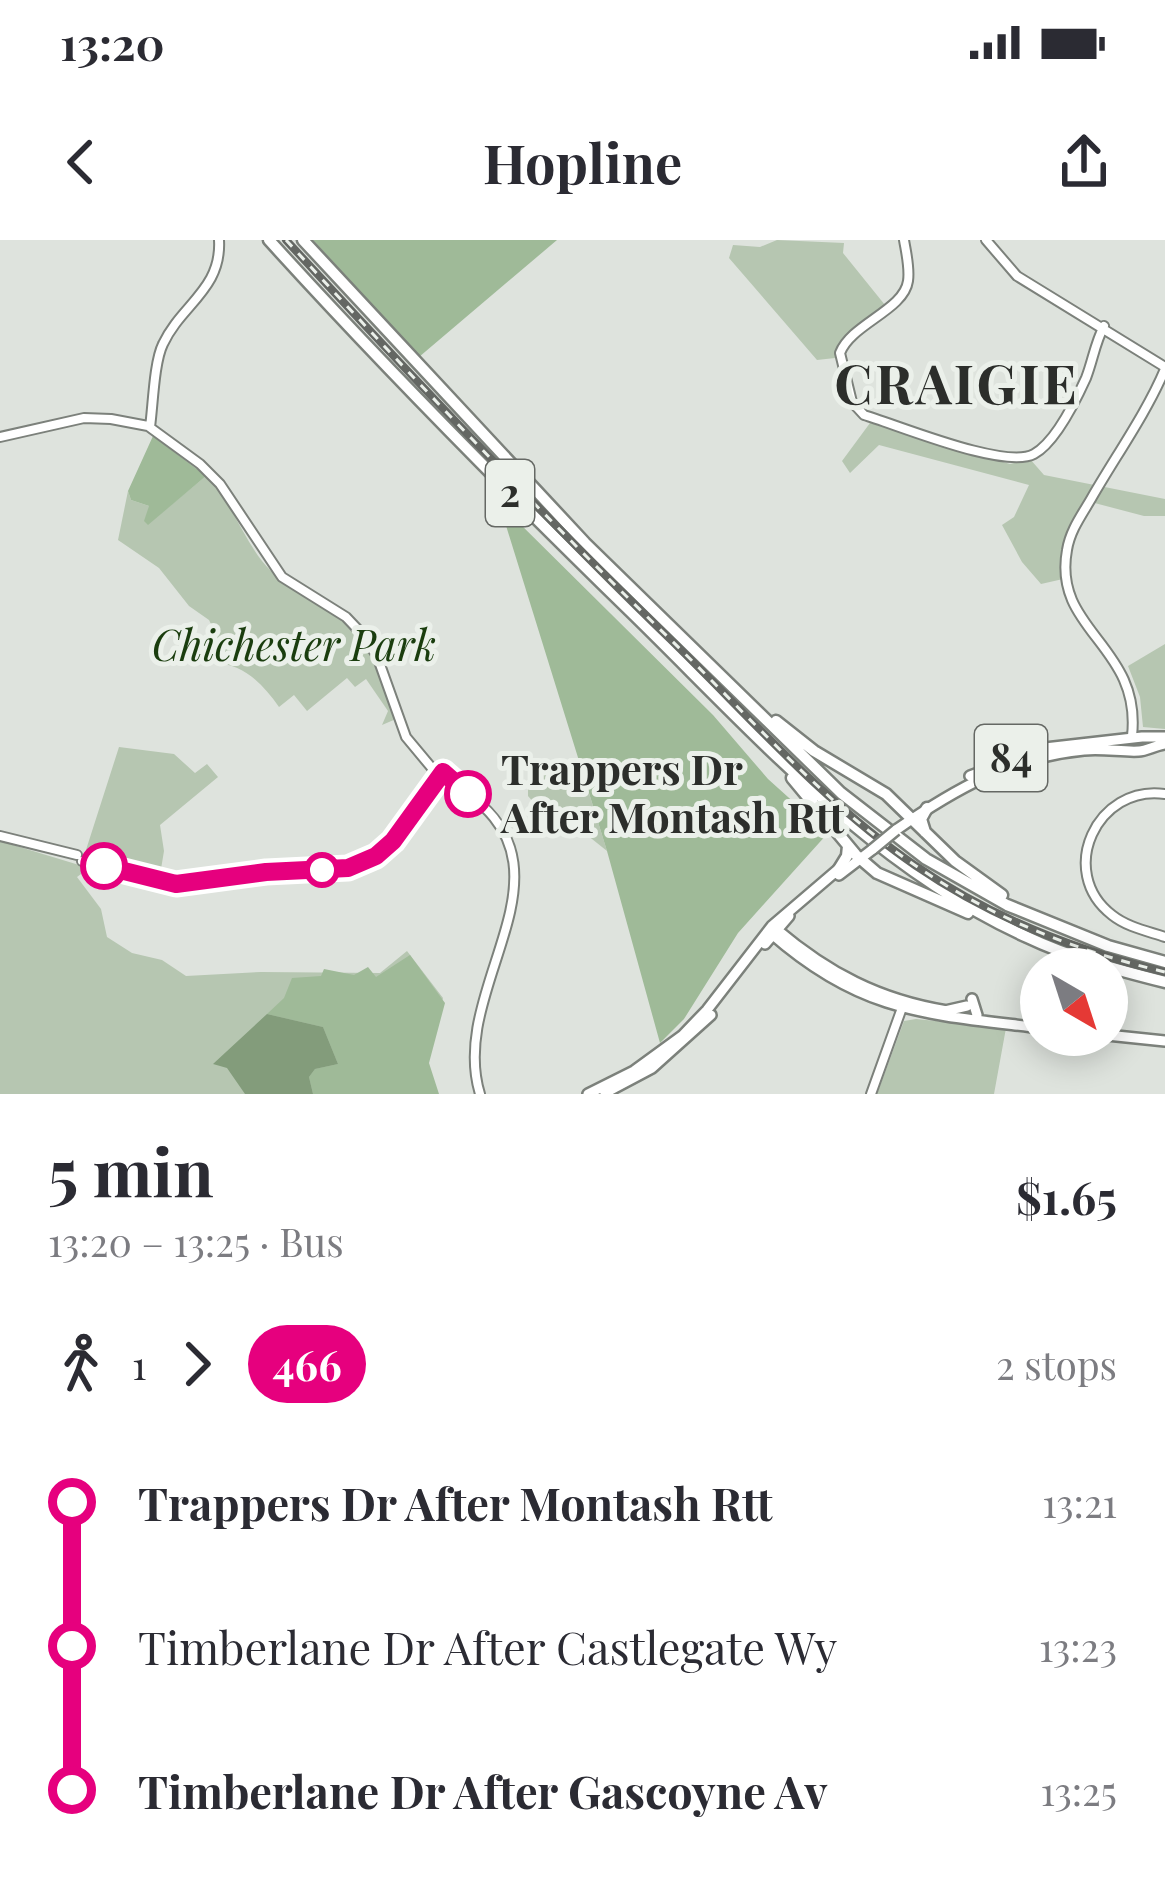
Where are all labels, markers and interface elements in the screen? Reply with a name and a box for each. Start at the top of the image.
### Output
text: 13:20 [60,12,165,72]
text: Hopline [483,126,682,198]
icon: back [48,129,114,195]
icon: share [1051,129,1117,195]
district label: CRAIGIE [834,346,1080,418]
road number: 2 [486,460,534,526]
park label: Chichester Park [152,616,436,672]
road number: 84 [975,725,1047,791]
place label: Trappers Dr After Montash Rtt [500,740,844,844]
marker: Trappers Dr After Montash Rtt [446,772,490,816]
unlabelled marker [82,844,126,888]
unlabelled marker [306,854,338,886]
north arrow [1020,948,1128,1056]
map controls [1020,948,1128,1056]
text: 5 min [48,1126,214,1214]
text: $1.65 [1016,1166,1117,1226]
text: 13:20 – 13:25 · Bus [48,1215,344,1267]
icon: walk [48,1331,114,1397]
icon: forward [164,1331,230,1397]
text: 466 [272,1336,342,1392]
text: 1 [132,1338,146,1390]
text: 2 stops [996,1338,1117,1390]
text: Trappers Dr After Montash Rtt [138,1472,773,1532]
text: 13:21 [1042,1476,1117,1528]
text: Timberlane Dr After Castlegate Wy [138,1616,837,1676]
text: 13:23 [1039,1620,1117,1672]
text: Timberlane Dr After Gascoyne Av [138,1760,827,1820]
text: 13:25 [1040,1764,1117,1816]

